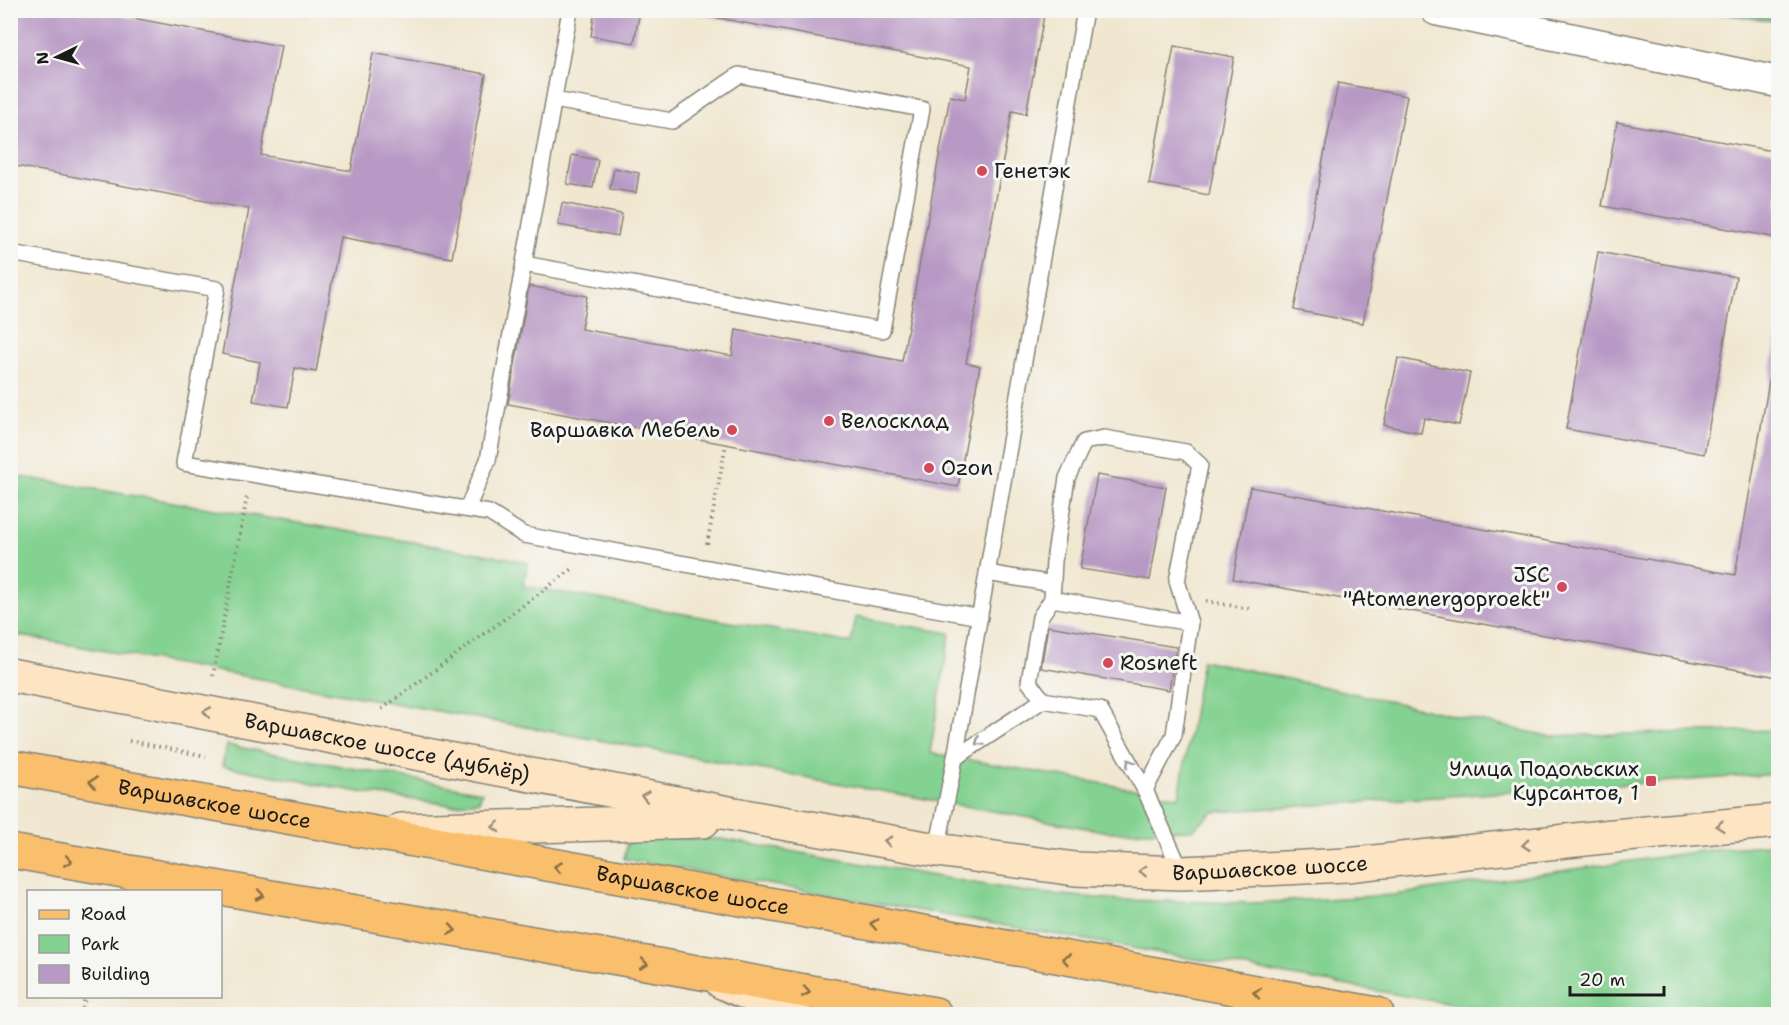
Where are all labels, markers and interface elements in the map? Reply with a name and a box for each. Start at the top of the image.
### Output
north arrow [27,27,87,87]
text: N [32,51,54,65]
place label: Генетэк [994,157,1070,185]
marker: Генетэк [975,164,989,178]
place label: Велосклад [841,407,949,435]
marker: Велосклад [822,414,836,428]
place label: Варшавка Мебель [530,416,720,444]
marker: Варшавка Мебель [725,423,739,437]
place label: Ozon [941,454,993,482]
marker: Ozon [922,461,936,475]
place label: JSC "Atomenergoproekt" [1343,561,1550,613]
marker: JSC "Atomenergoproekt" [1555,580,1569,594]
place label: Rosneft [1120,649,1198,677]
marker: Rosneft [1101,656,1115,670]
one-way arrow [202,706,212,719]
street label: Варшавское шоссе (дублёр) [242,706,532,789]
one-way arrow [975,735,986,746]
place label: Улица Подольских Курсантов, 1 [1449,755,1639,807]
one-way arrow [1126,759,1137,769]
street label: Варшавское шоссе [116,773,314,835]
marker: Улица Подольских Курсантов, 1 [1644,774,1658,788]
one-way arrow [88,776,98,789]
one-way arrow [641,790,651,803]
one-way arrow [1716,819,1725,832]
one-way arrow [492,821,501,834]
one-way arrow [883,835,893,848]
one-way arrow [1522,838,1531,851]
street label: Варшавское шоссе [1172,849,1369,887]
one-way arrow [63,854,73,867]
street label: Варшавское шоссе [594,859,792,922]
one-way arrow [553,862,562,874]
one-way arrow [1139,865,1148,878]
one-way arrow [255,889,265,901]
legend [27,890,222,998]
text: Road [81,902,126,926]
one-way arrow [869,918,879,931]
one-way arrow [447,923,457,935]
text: Park [81,932,120,956]
one-way arrow [1061,953,1070,965]
one-way arrow [639,957,649,969]
scale bar [1570,959,1664,997]
text: Building [81,962,150,986]
text: 20 m [1579,968,1625,992]
one-way arrow [801,985,811,998]
one-way arrow [1253,987,1263,1000]

